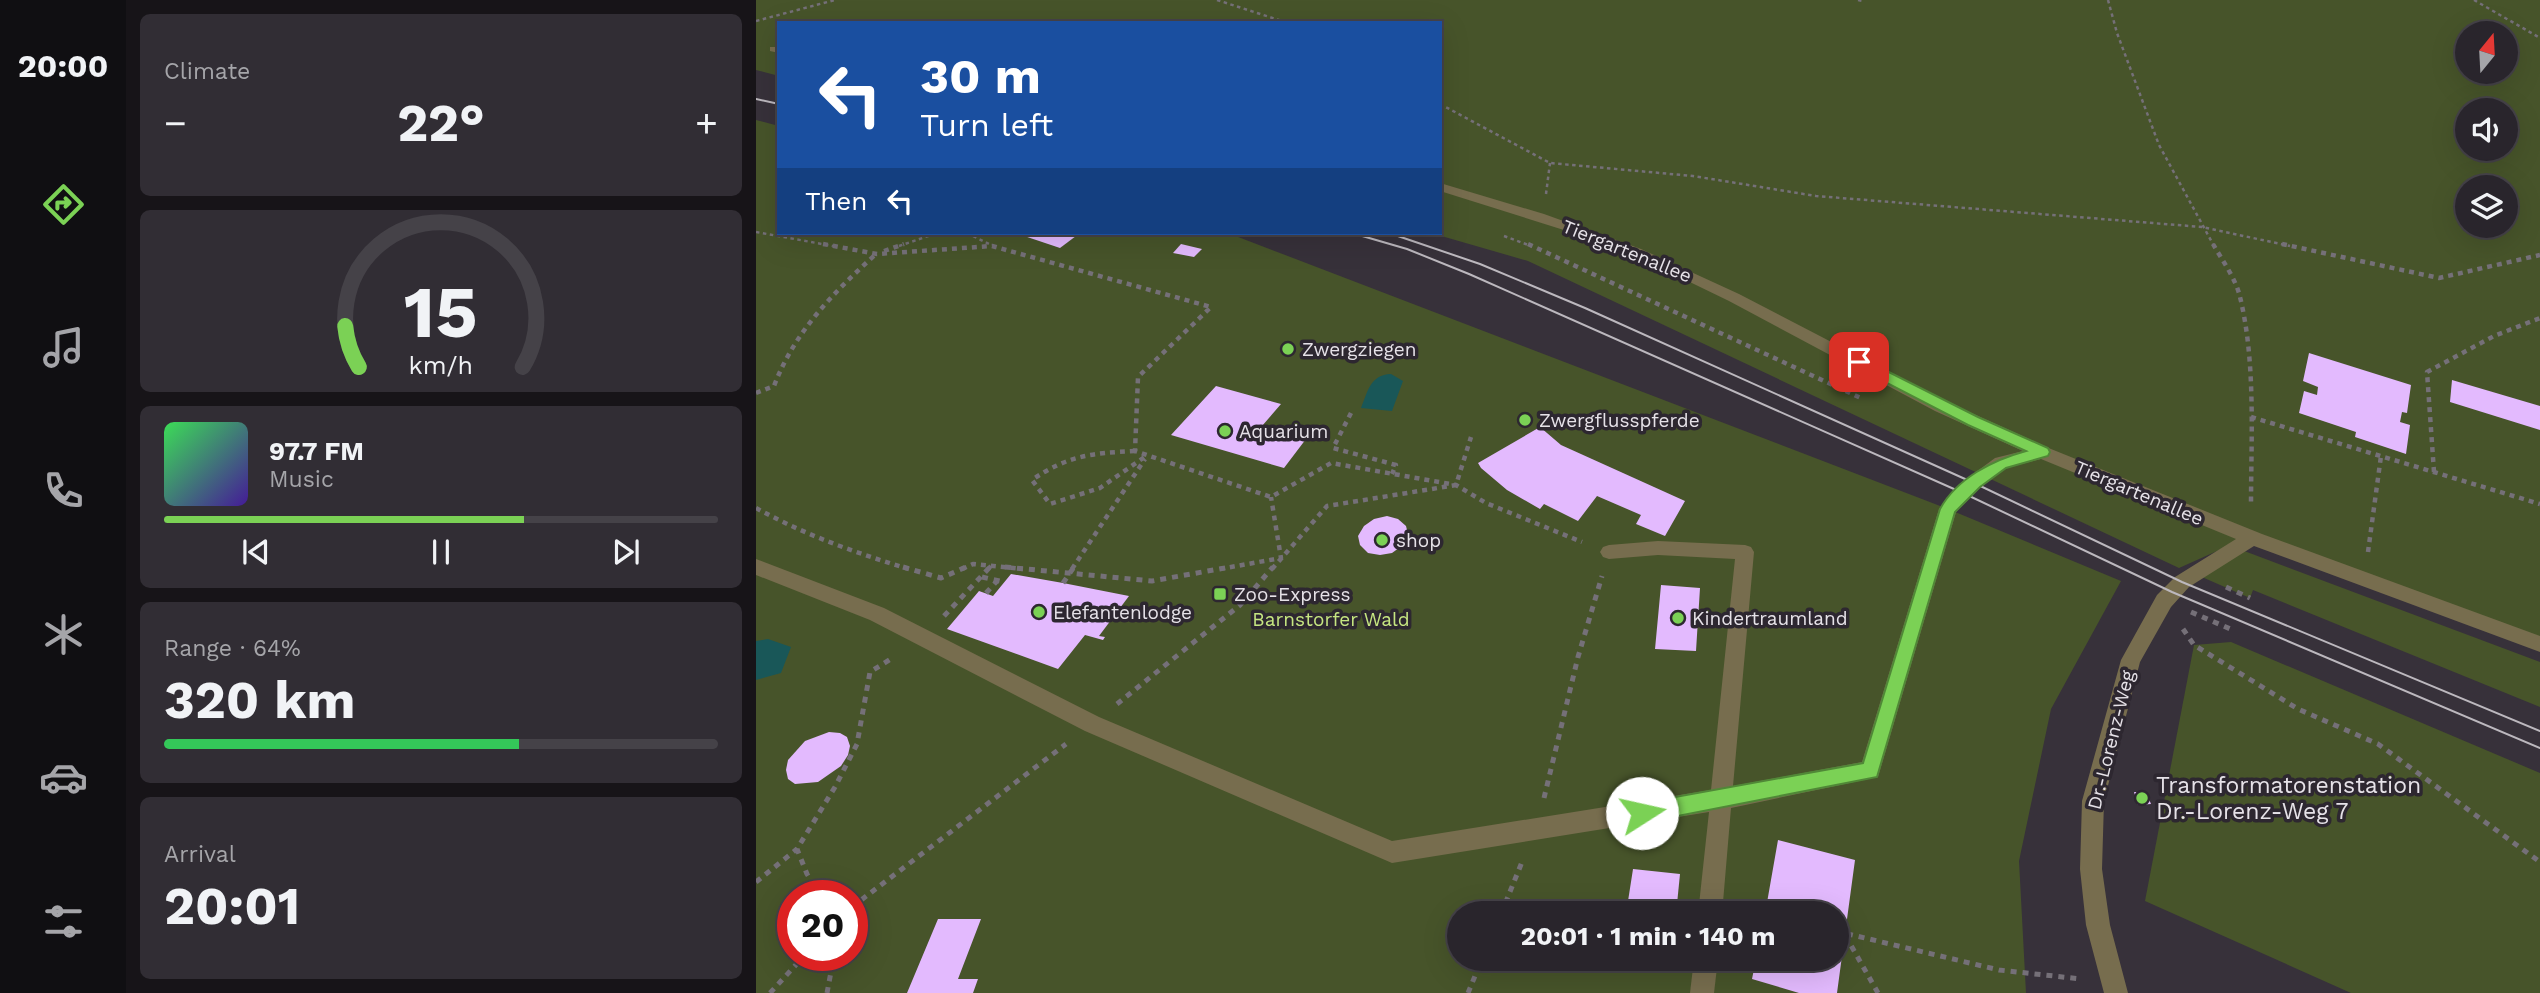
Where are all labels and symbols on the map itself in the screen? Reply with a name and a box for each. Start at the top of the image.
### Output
north arrow [2455,21,2518,84]
street label: Tiergartenallee [1559,215,1695,287]
pin [1829,332,1889,392]
place label: Zwergziegen [1302,338,1416,361]
marker: Zwergziegen [1280,341,1296,357]
place label: Zwergflusspferde [1539,409,1700,432]
marker: Zwergflusspferde [1517,412,1533,428]
place label: Aquarium [1239,420,1328,443]
marker: Aquarium [1217,423,1233,439]
street label: Tiergartenallee [2071,456,2207,530]
place label: shop [1396,529,1441,552]
marker: shop [1374,532,1390,548]
place label: Zoo-Express [1234,583,1351,606]
marker: Zoo-Express [1212,586,1228,602]
place label: Elefantenlodge [1053,601,1192,624]
marker: Elefantenlodge [1031,604,1047,620]
place label: Kindertraumland [1692,607,1848,630]
park label: Barnstorfer Wald [1252,608,1410,631]
marker: Kindertraumland [1670,610,1686,626]
street label: Dr.-Lorenz-Weg [2083,667,2140,812]
place label: Transformatorenstation Dr.-Lorenz-Weg 7 [2156,772,2421,825]
position arrow [1605,776,1679,850]
marker: Transformatorenstation Dr.-Lorenz-Weg 7 [2134,790,2150,806]
speed limit sign: 20 [777,880,868,971]

